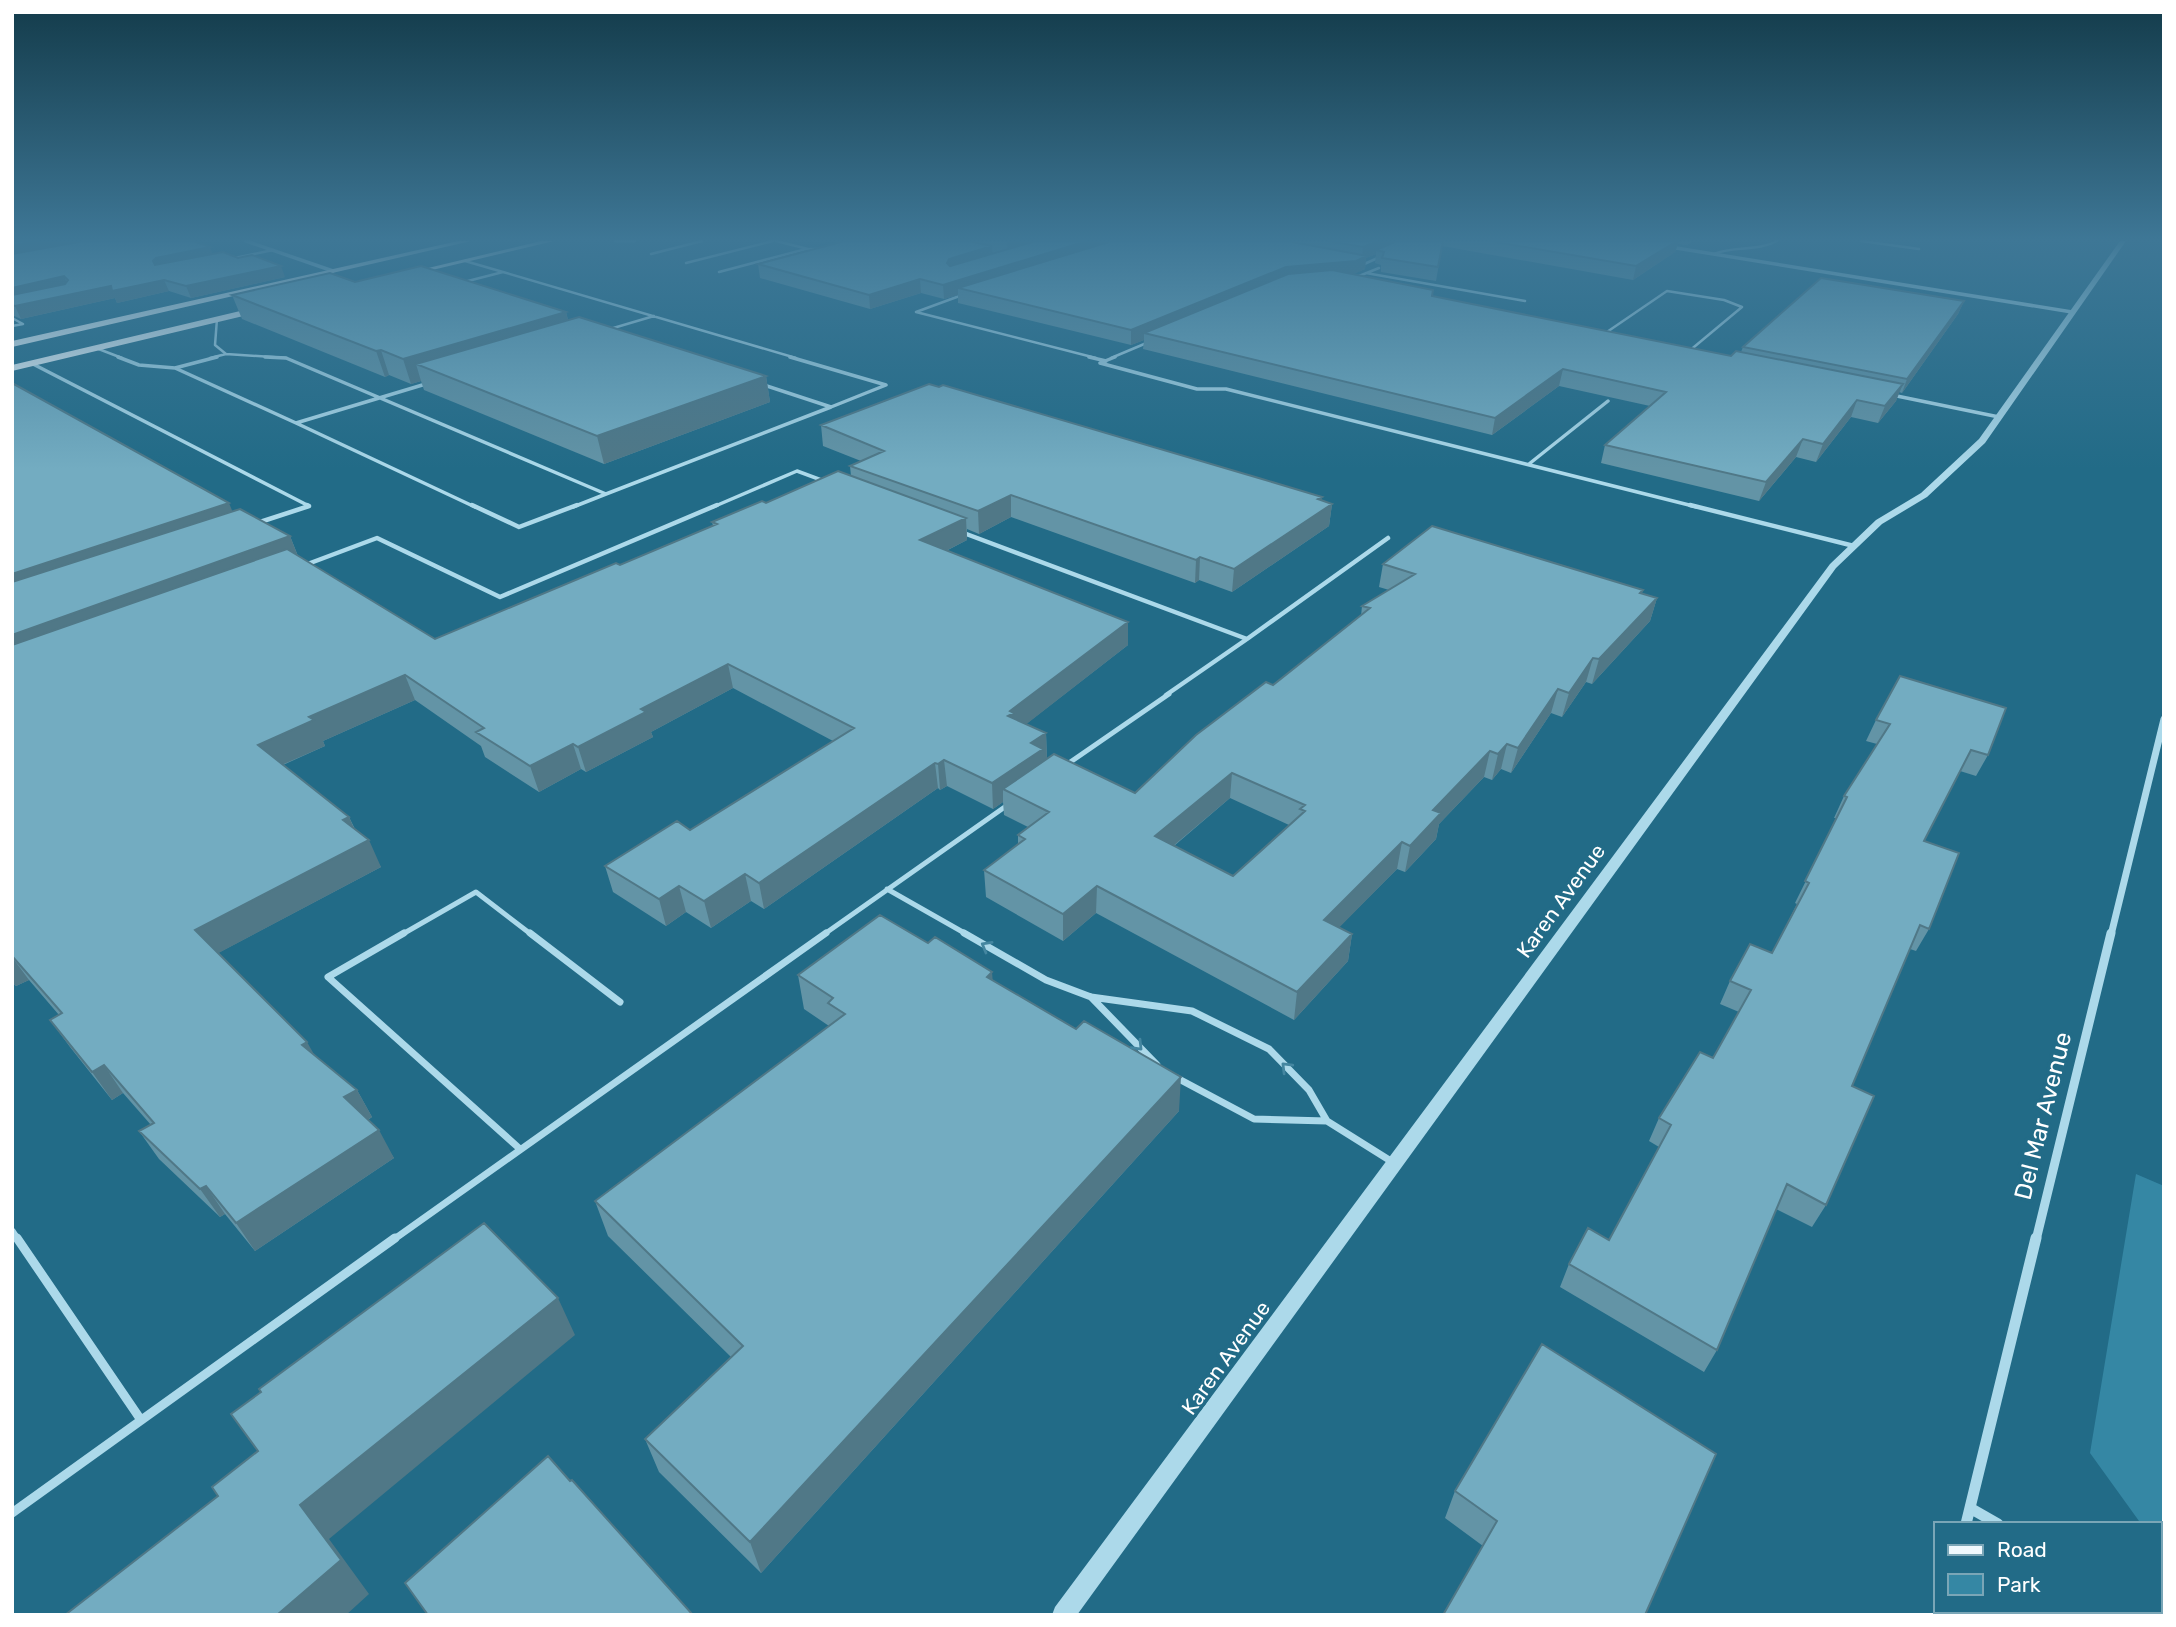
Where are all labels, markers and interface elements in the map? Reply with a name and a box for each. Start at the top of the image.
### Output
street label: Karen Avenue [1511,839,1610,962]
one-way arrow [981,941,994,954]
street label: Del Mar Avenue [2009,1029,2077,1203]
one-way arrow [1130,1038,1143,1051]
one-way arrow [1282,1062,1295,1075]
street label: Karen Avenue [1176,1296,1275,1419]
legend [1934,1522,2162,1613]
text: Road [1997,1537,2047,1562]
text: Park [1997,1572,2041,1597]

